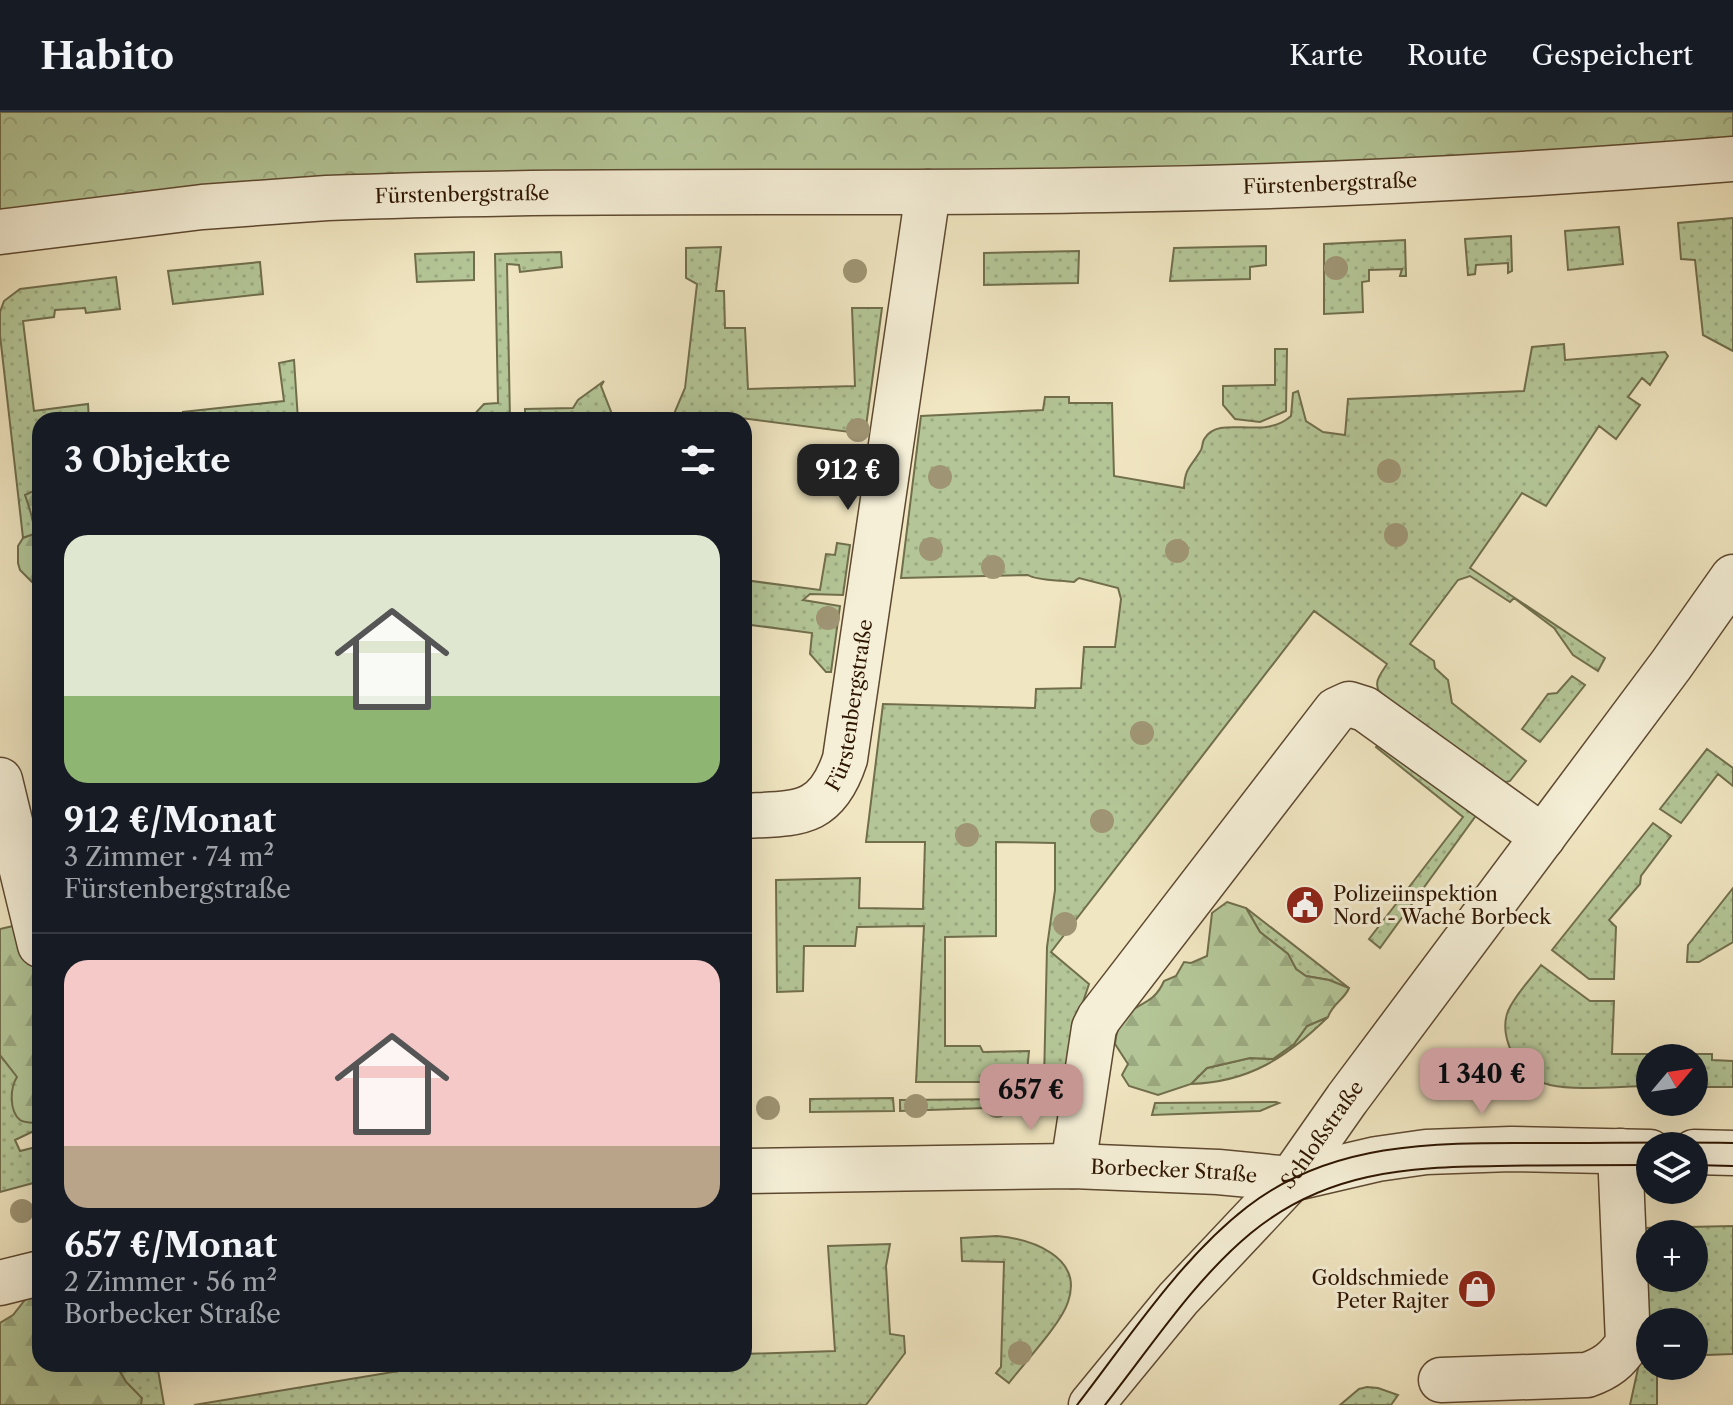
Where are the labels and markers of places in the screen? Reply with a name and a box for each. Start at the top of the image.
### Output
pin: 912 € [792,444,904,512]
place label: Polizeiinspektion Nord - Wache Borbeck [1333,882,1552,929]
public building icon: Polizeiinspektion Nord - Wache Borbeck [1284,884,1326,926]
pin: 1 340 € [1408,1048,1556,1116]
pin: 657 € [975,1064,1087,1132]
place label: Goldschmiede Peter Rajter [1311,1266,1450,1313]
shop icon: Goldschmiede Peter Rajter [1456,1268,1498,1310]

